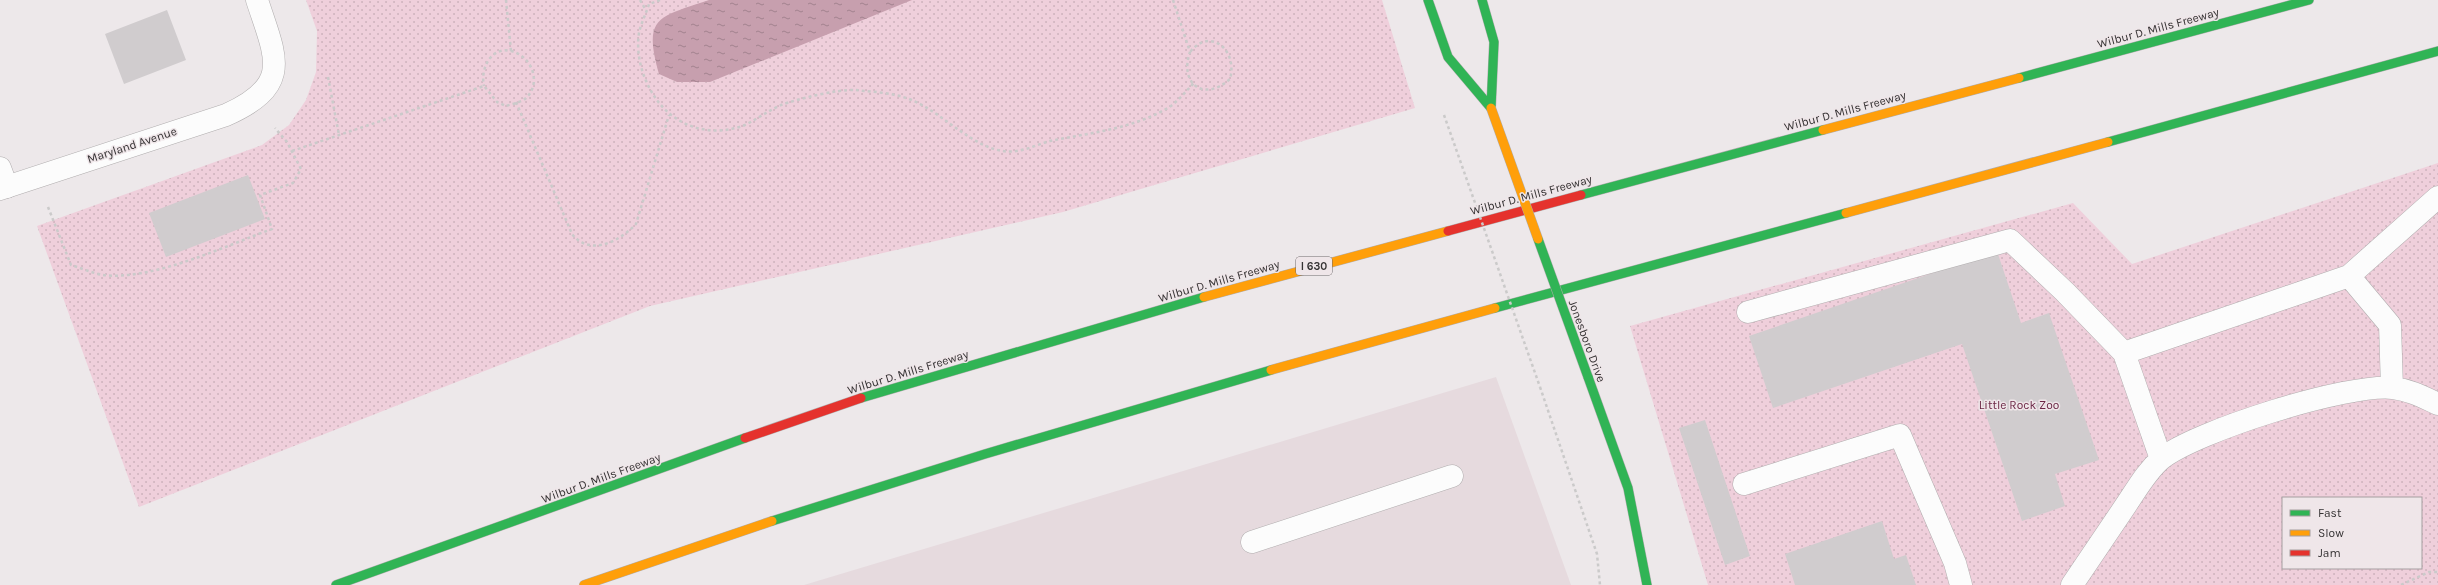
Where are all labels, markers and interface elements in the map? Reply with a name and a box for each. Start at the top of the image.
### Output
street label: Wilbur D. Mills Freeway [2096,5,2221,51]
street label: Wilbur D. Mills Freeway [1783,88,1908,134]
street label: Maryland Avenue [85,124,179,166]
street label: Wilbur D. Mills Freeway [1469,172,1594,218]
street label: Wilbur D. Mills Freeway [1157,257,1282,305]
road number: I 630 [1296,257,1332,275]
street label: Jonesboro Drive [1566,298,1608,384]
street label: Wilbur D. Mills Freeway [846,347,970,397]
park label: Little Rock Zoo [1979,398,2059,412]
street label: Wilbur D. Mills Freeway [540,450,663,506]
legend [2282,497,2422,569]
text: Fast [2318,506,2342,520]
text: Slow [2318,526,2344,540]
text: Jam [2318,546,2341,560]

